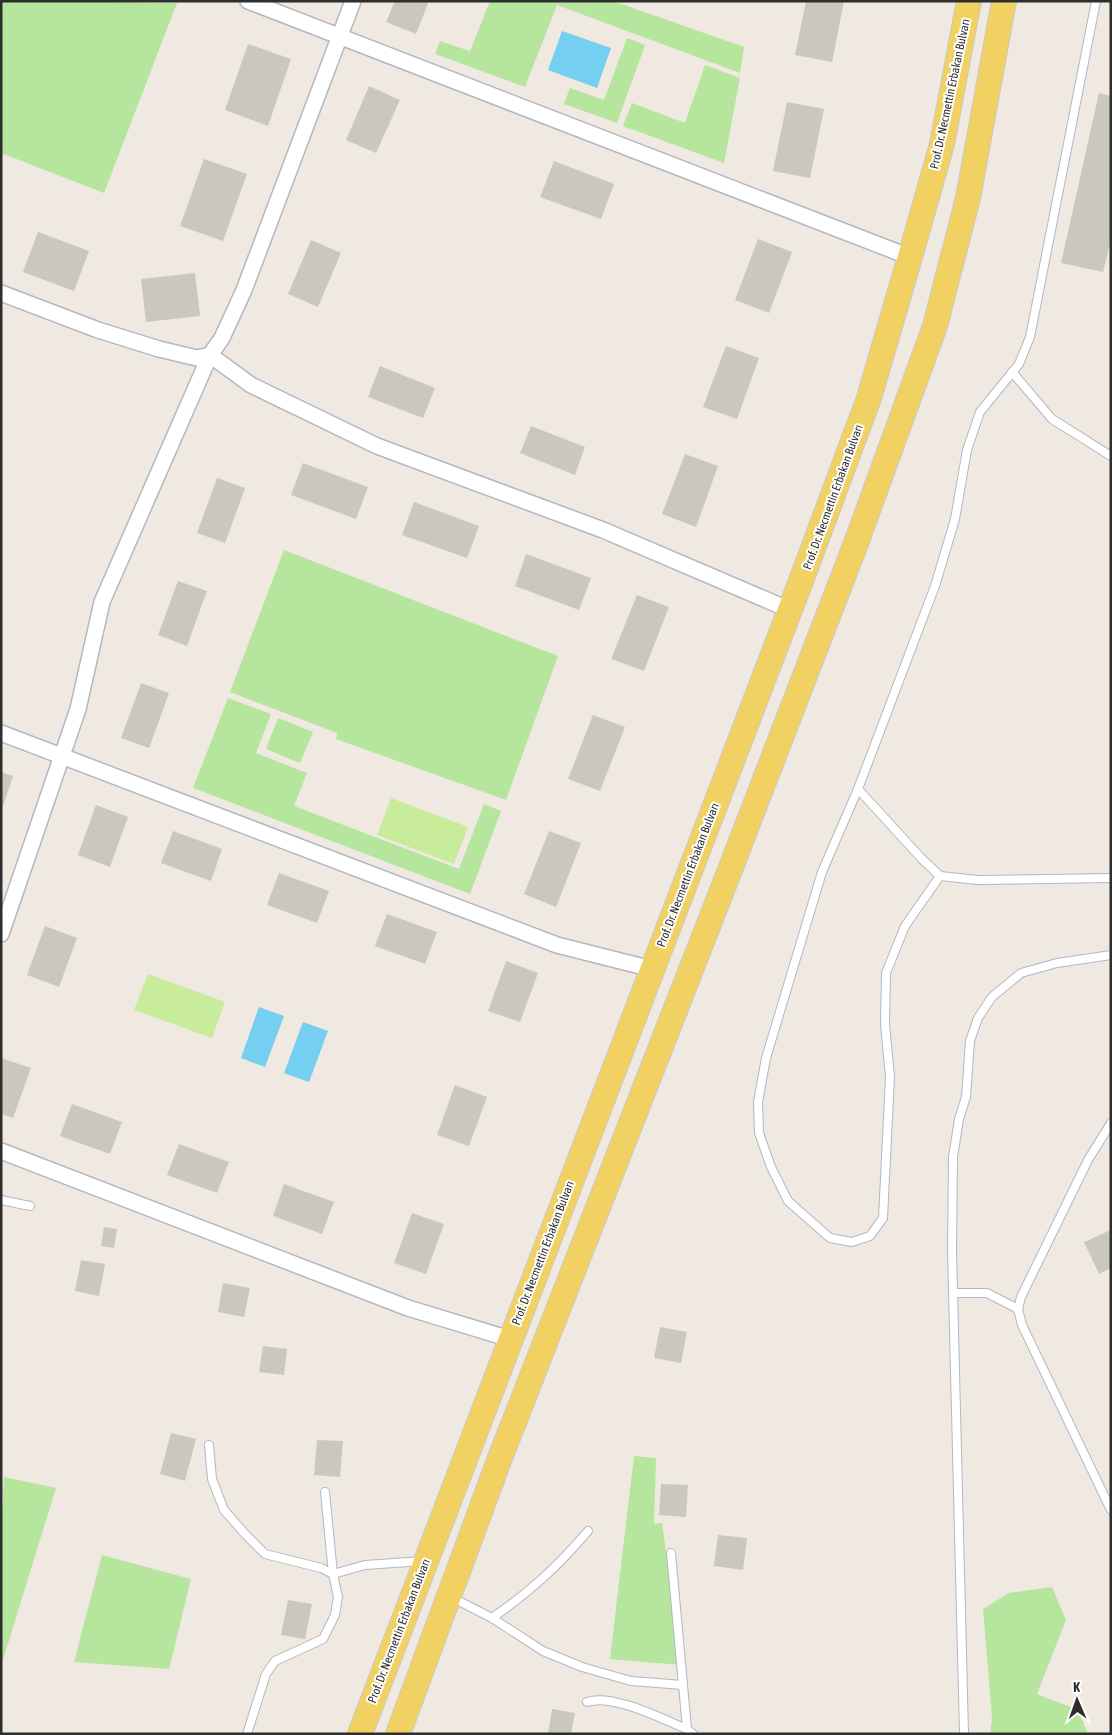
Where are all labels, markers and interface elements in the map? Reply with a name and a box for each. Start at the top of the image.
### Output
street label: Prof. Dr. Necmettin Erbakan Bulvarı [927,18,973,170]
street label: Prof. Dr. Necmettin Erbakan Bulvarı [800,423,866,571]
street label: Prof. Dr. Necmettin Erbakan Bulvarı [654,801,722,949]
street label: Prof. Dr. Necmettin Erbakan Bulvarı [509,1179,577,1327]
street label: Prof. Dr. Necmettin Erbakan Bulvarı [365,1557,433,1705]
north arrow [1052,1675,1102,1725]
text: K [1073,1679,1080,1695]

